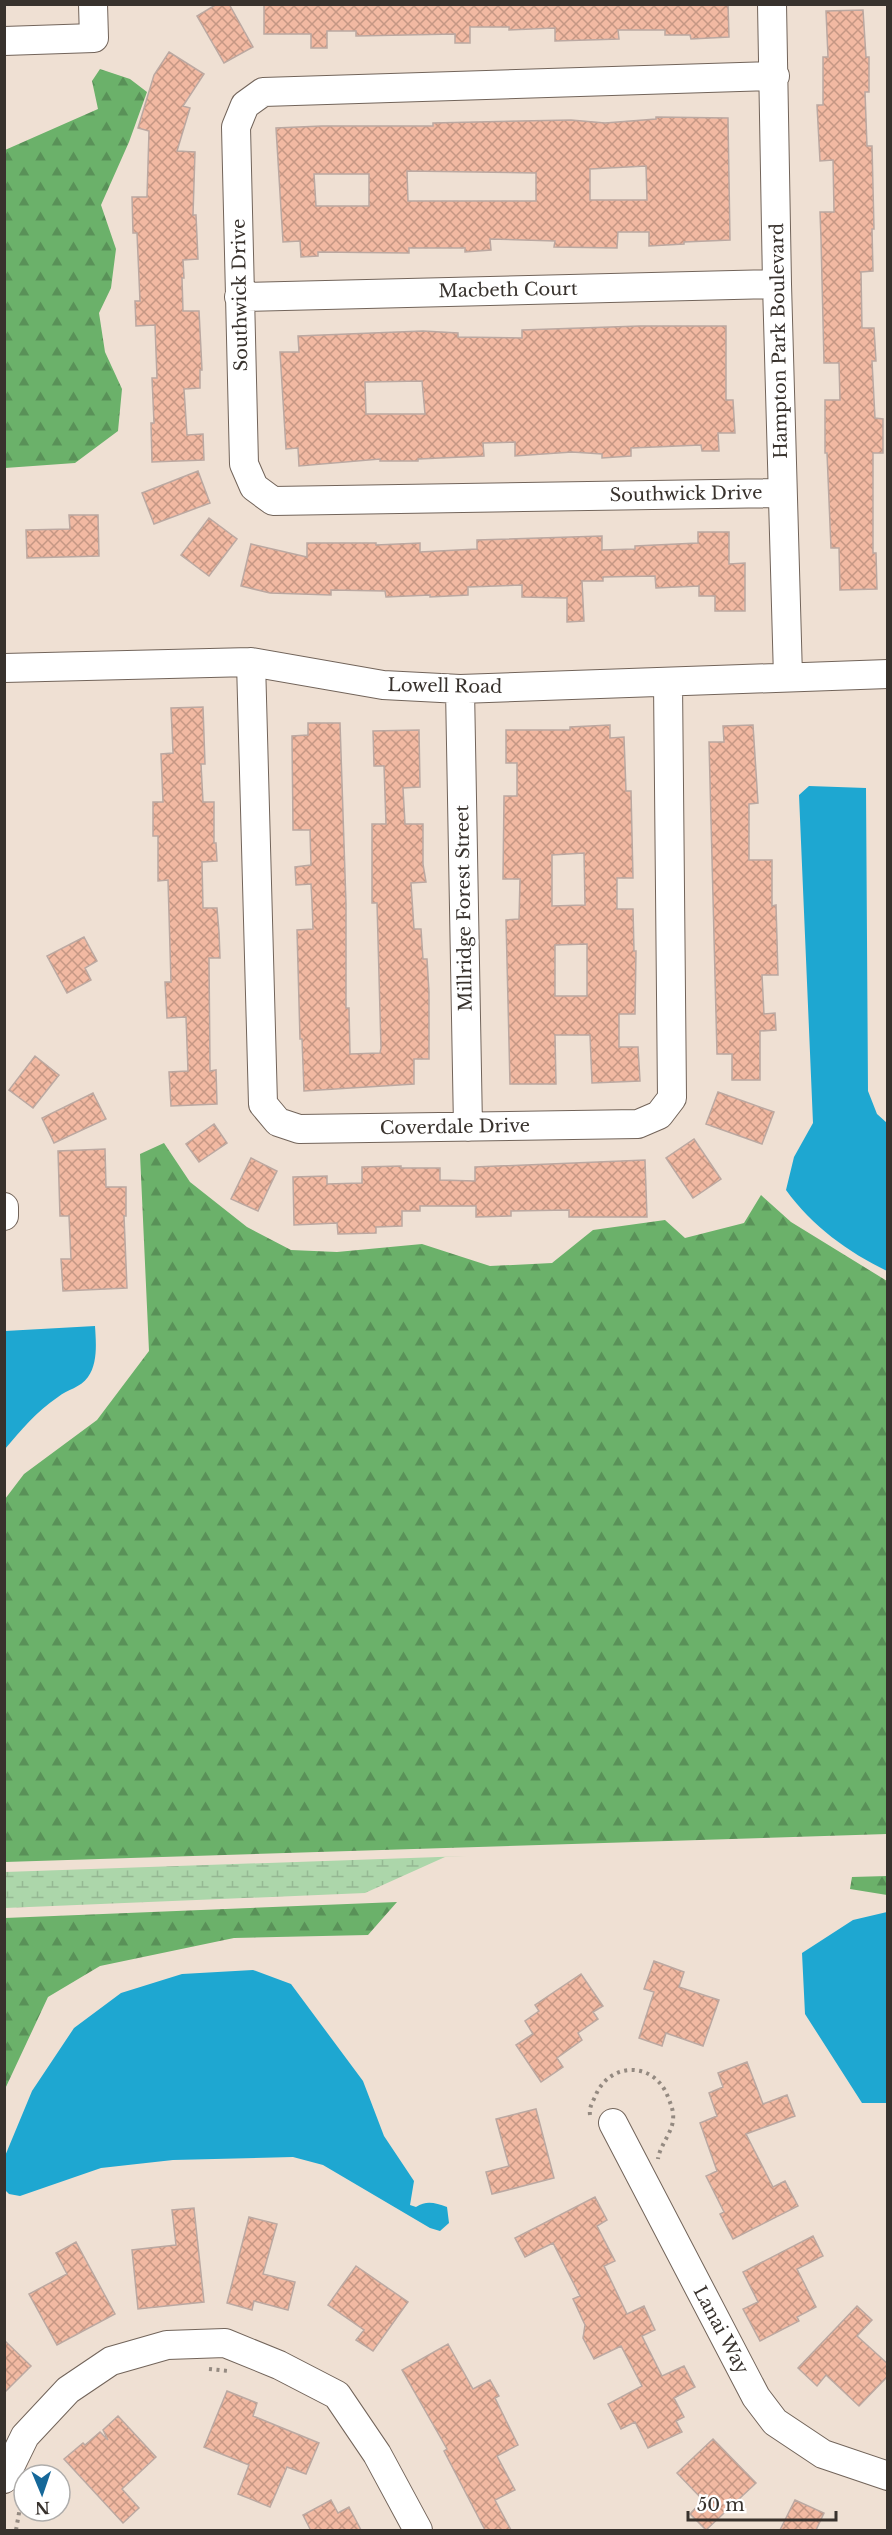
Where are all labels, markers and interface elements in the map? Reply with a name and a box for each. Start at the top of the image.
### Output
street label: Southwick Drive [228,218,252,372]
street label: Hampton Park Boulevard [766,223,792,459]
street label: Macbeth Court [438,278,578,302]
street label: Southwick Drive [609,482,763,506]
street label: Lowell Road [388,674,502,698]
street label: Millridge Forest Street [451,804,477,1011]
street label: Coverdale Drive [380,1115,530,1139]
street label: Lanai Way [689,2282,754,2378]
north arrow [12,2463,72,2523]
scale bar [688,2484,836,2522]
text: 50 m [697,2494,745,2516]
text: N [35,2498,50,2518]

